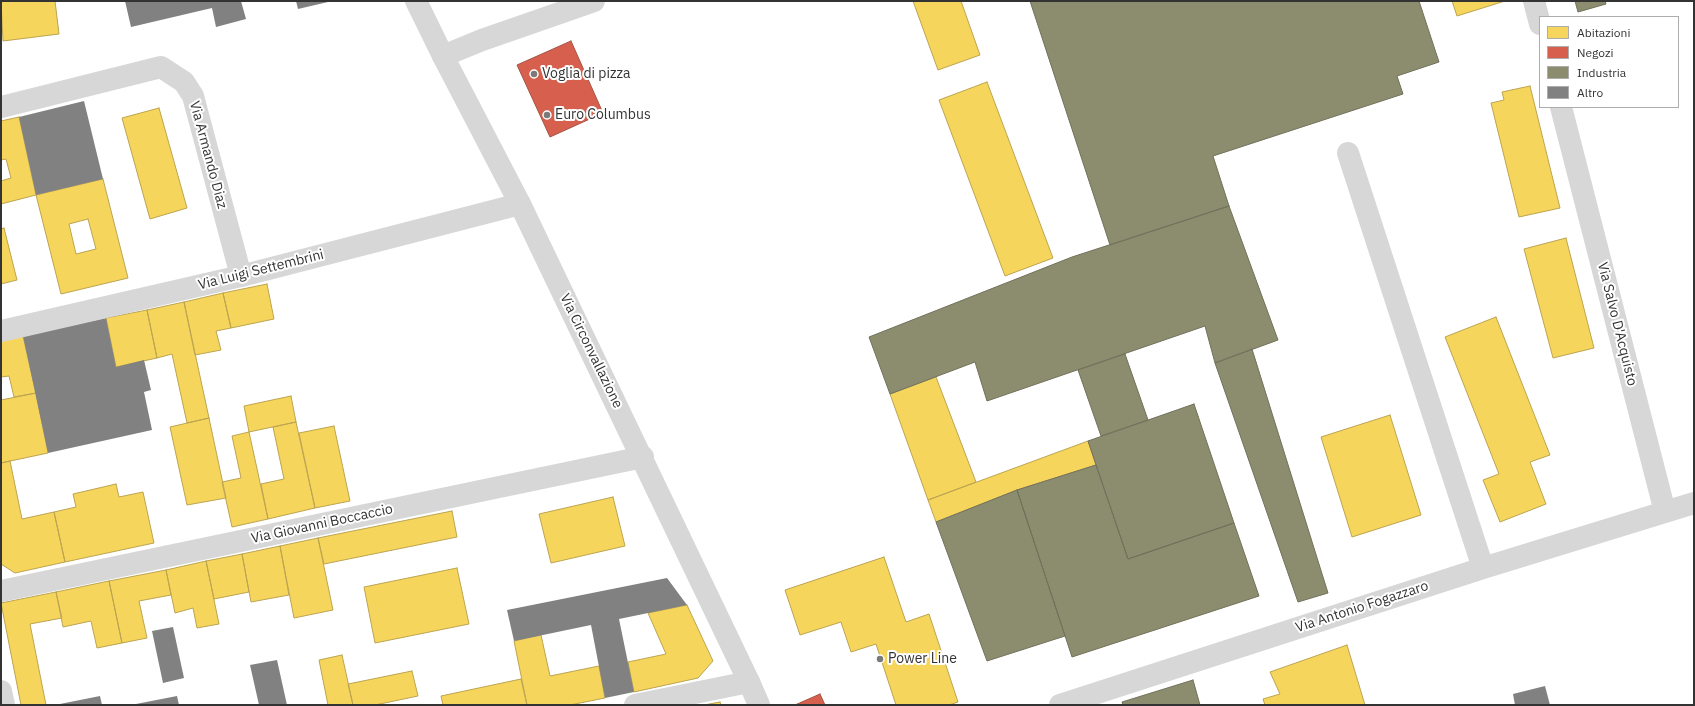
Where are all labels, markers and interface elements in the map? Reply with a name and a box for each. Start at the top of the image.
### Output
legend [1539,16,1679,108]
text: Abitazioni [1577,25,1630,40]
text: Negozi [1577,45,1614,60]
text: Industria [1577,65,1626,80]
place label: Voglia di pizza [542,66,630,82]
marker: Voglia di pizza [529,69,539,79]
text: Altro [1577,85,1603,100]
street label: Via Armando Diaz [186,99,230,211]
place label: Euro Columbus [555,107,651,123]
marker: Euro Columbus [542,110,552,120]
street label: Via Luigi Settembrini [196,246,326,294]
street label: Via Salvo D'Acquisto [1594,260,1640,388]
street label: Via Circonvallazione [556,291,626,411]
street label: Via Giovanni Boccaccio [250,501,394,547]
street label: Via Antonio Fogazzaro [1294,578,1430,636]
place label: Power Line [888,651,957,667]
marker: Power Line [875,654,885,664]

